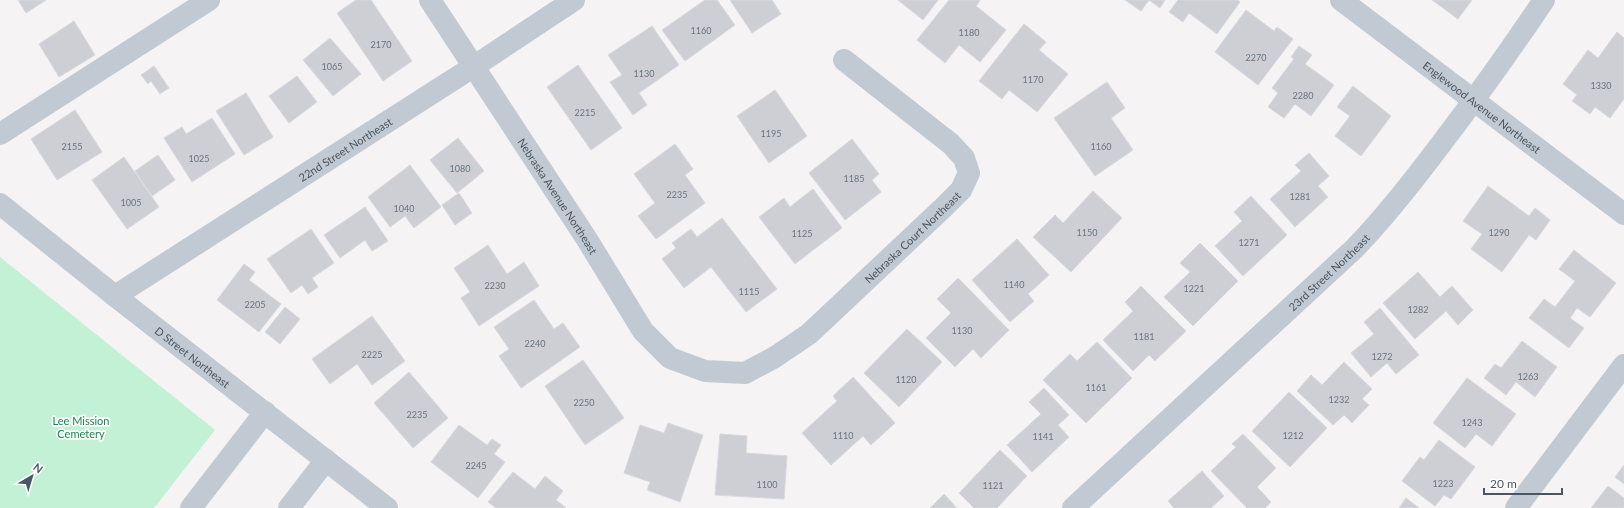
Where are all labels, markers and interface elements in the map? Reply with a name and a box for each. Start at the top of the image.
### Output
house number: 1160 [691,25,711,36]
house number: 1180 [959,27,979,38]
house number: 2170 [371,39,391,50]
house number: 2270 [1246,52,1266,63]
street label: Englewood Avenue Northeast [1421,58,1544,155]
house number: 1065 [322,61,342,72]
house number: 1130 [634,68,654,79]
house number: 1170 [1023,74,1043,85]
house number: 1330 [1591,80,1611,91]
house number: 2280 [1293,90,1313,101]
house number: 2215 [575,107,595,118]
street label: 22nd Street Northeast [296,114,394,184]
house number: 1195 [761,128,781,139]
street label: Nebraska Avenue Northeast [516,135,601,256]
house number: 2155 [62,141,82,152]
house number: 1160 [1091,141,1111,152]
house number: 1025 [189,153,209,164]
house number: 1080 [450,163,470,174]
house number: 1185 [844,173,864,184]
street label: Nebraska Court Northeast [861,188,963,285]
house number: 2235 [667,189,687,200]
house number: 1281 [1290,191,1310,202]
house number: 1005 [121,197,141,208]
house number: 1040 [394,203,414,214]
house number: 1150 [1077,227,1097,238]
house number: 1290 [1489,227,1509,238]
house number: 1125 [792,228,812,239]
street label: 23rd Street Northeast [1286,231,1372,313]
house number: 1271 [1239,237,1259,248]
house number: 1140 [1004,279,1024,290]
house number: 2230 [485,280,505,291]
house number: 1221 [1184,283,1204,294]
house number: 1115 [739,286,759,297]
house number: 2205 [245,299,265,310]
house number: 1282 [1408,304,1428,315]
street label: D Street Northeast [153,323,233,390]
house number: 1130 [952,325,972,336]
house number: 1181 [1134,331,1154,342]
house number: 2240 [525,338,545,349]
house number: 2225 [362,349,382,360]
house number: 1272 [1372,351,1392,362]
house number: 1263 [1518,371,1538,382]
house number: 1120 [896,374,916,385]
house number: 1161 [1086,382,1106,393]
house number: 1232 [1329,394,1349,405]
house number: 2250 [574,397,594,408]
house number: 2235 [407,409,427,420]
park label: Lee Mission Cemetery [53,414,110,440]
house number: 1243 [1462,417,1482,428]
house number: 1110 [833,430,853,441]
house number: 1212 [1283,430,1303,441]
house number: 1141 [1033,431,1053,442]
north arrow [12,456,52,496]
text: N [31,460,46,475]
house number: 2245 [466,460,486,471]
scale bar [1484,470,1562,496]
text: 20 m [1490,476,1517,491]
house number: 1223 [1433,478,1453,489]
house number: 1100 [757,479,777,490]
house number: 1121 [983,480,1003,491]

